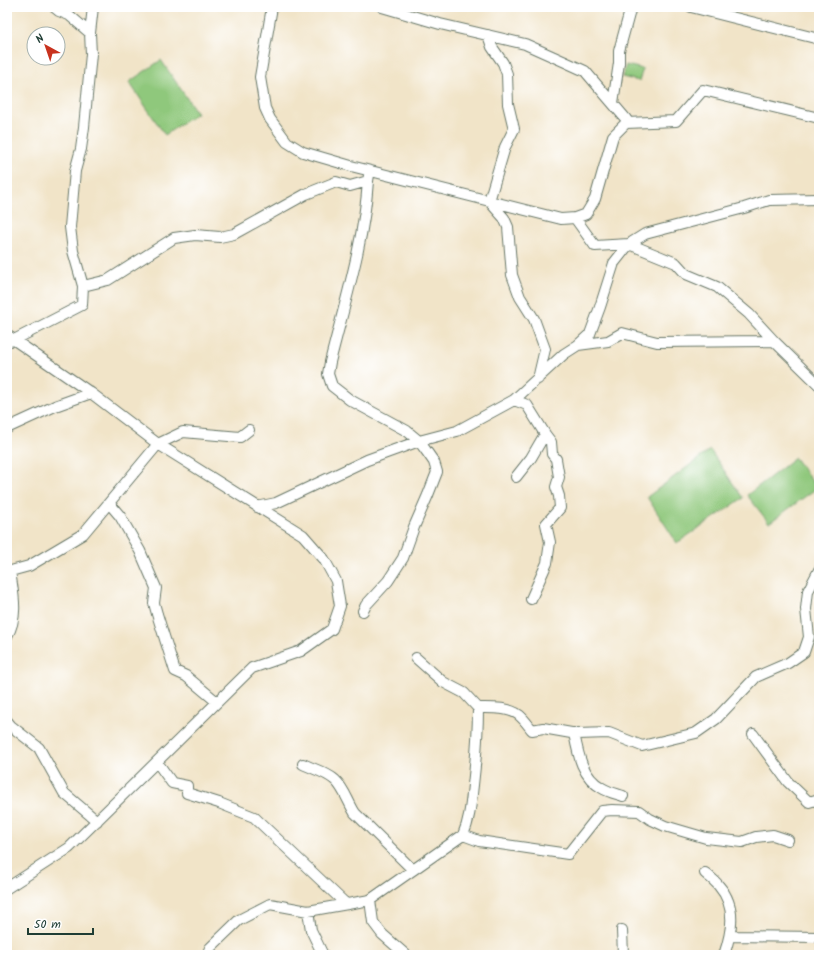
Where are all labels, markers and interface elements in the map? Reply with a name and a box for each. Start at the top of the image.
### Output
north arrow [26,26,66,66]
text: N [32,30,49,48]
scale bar [28,910,93,936]
text: 50 m [34,915,61,934]

